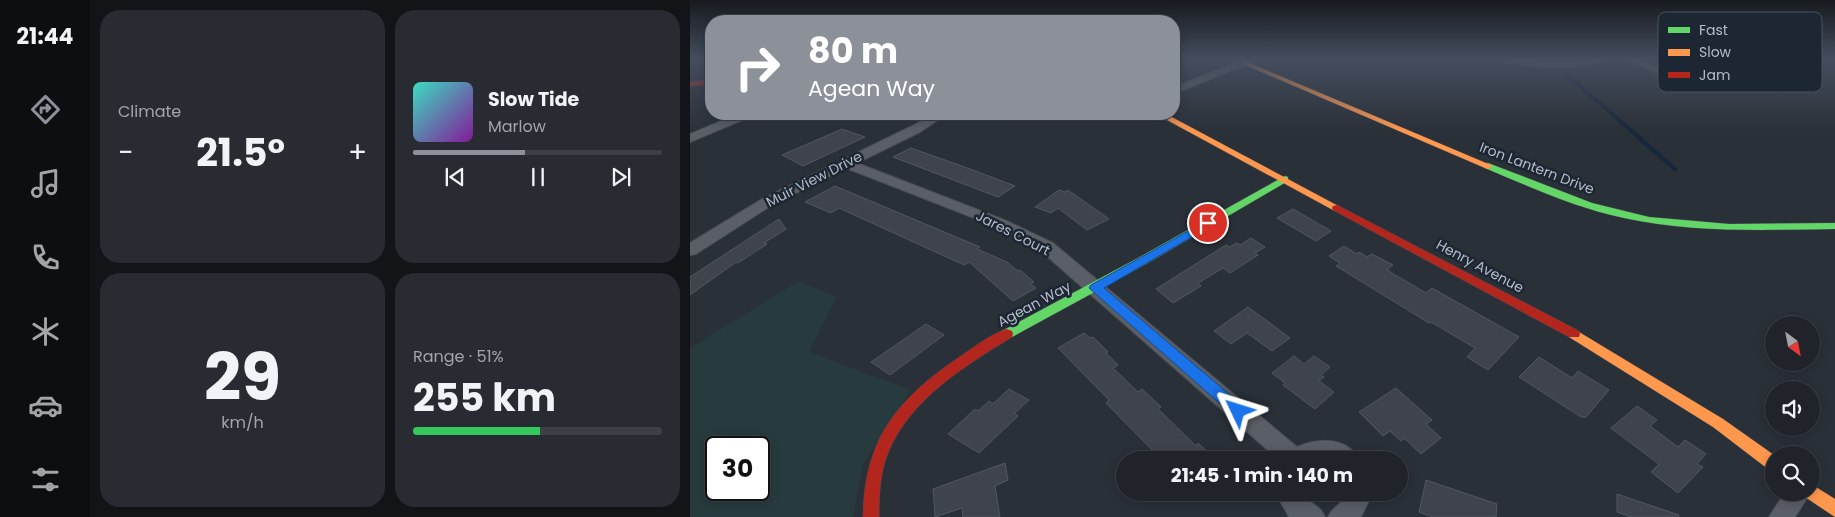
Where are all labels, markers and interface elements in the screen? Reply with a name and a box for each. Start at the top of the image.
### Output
legend [1658,12,1822,92]
text: Fast [1699,20,1728,40]
text: 21:44 [17,21,73,52]
text: 80 m [808,26,898,75]
icon: right [725,35,790,100]
text: Slow [1699,42,1732,62]
text: Jam [1699,65,1730,85]
text: Agean Way [808,73,935,104]
text: Slow Tide [488,86,579,113]
icon: directions [28,92,63,127]
text: Climate [118,100,181,123]
text: Marlow [488,115,546,138]
text: 21.5° [196,126,285,179]
text: − [118,133,133,172]
text: + [348,133,367,172]
street label: Iron Lantern Drive [1477,137,1598,199]
street label: Muir View Drive [763,146,866,212]
icon: previous [441,163,469,191]
icon: pause [524,163,552,191]
icon: next [607,163,635,191]
icon: music [28,166,63,201]
pin [1187,202,1229,244]
street label: Jares Court [972,206,1054,260]
icon: arrive [1194,209,1222,237]
street label: Henry Avenue [1433,234,1528,298]
icon: phone [28,240,63,275]
street label: Agean Way [994,276,1074,332]
icon: climate [28,314,63,349]
north arrow [1765,316,1820,371]
map controls [1765,316,1820,501]
text: 29 [204,332,281,423]
text: Range · 51% [413,345,504,368]
text: 255 km [413,371,556,424]
button: sound [1765,381,1820,436]
position arrow [1211,384,1263,436]
icon: car [28,388,63,423]
text: km/h [221,411,264,434]
speed limit sign: 30 [705,436,770,501]
button: search [1765,446,1820,501]
icon: filters [28,462,63,497]
text: 21:45 · 1 min · 140 m [1171,462,1353,489]

